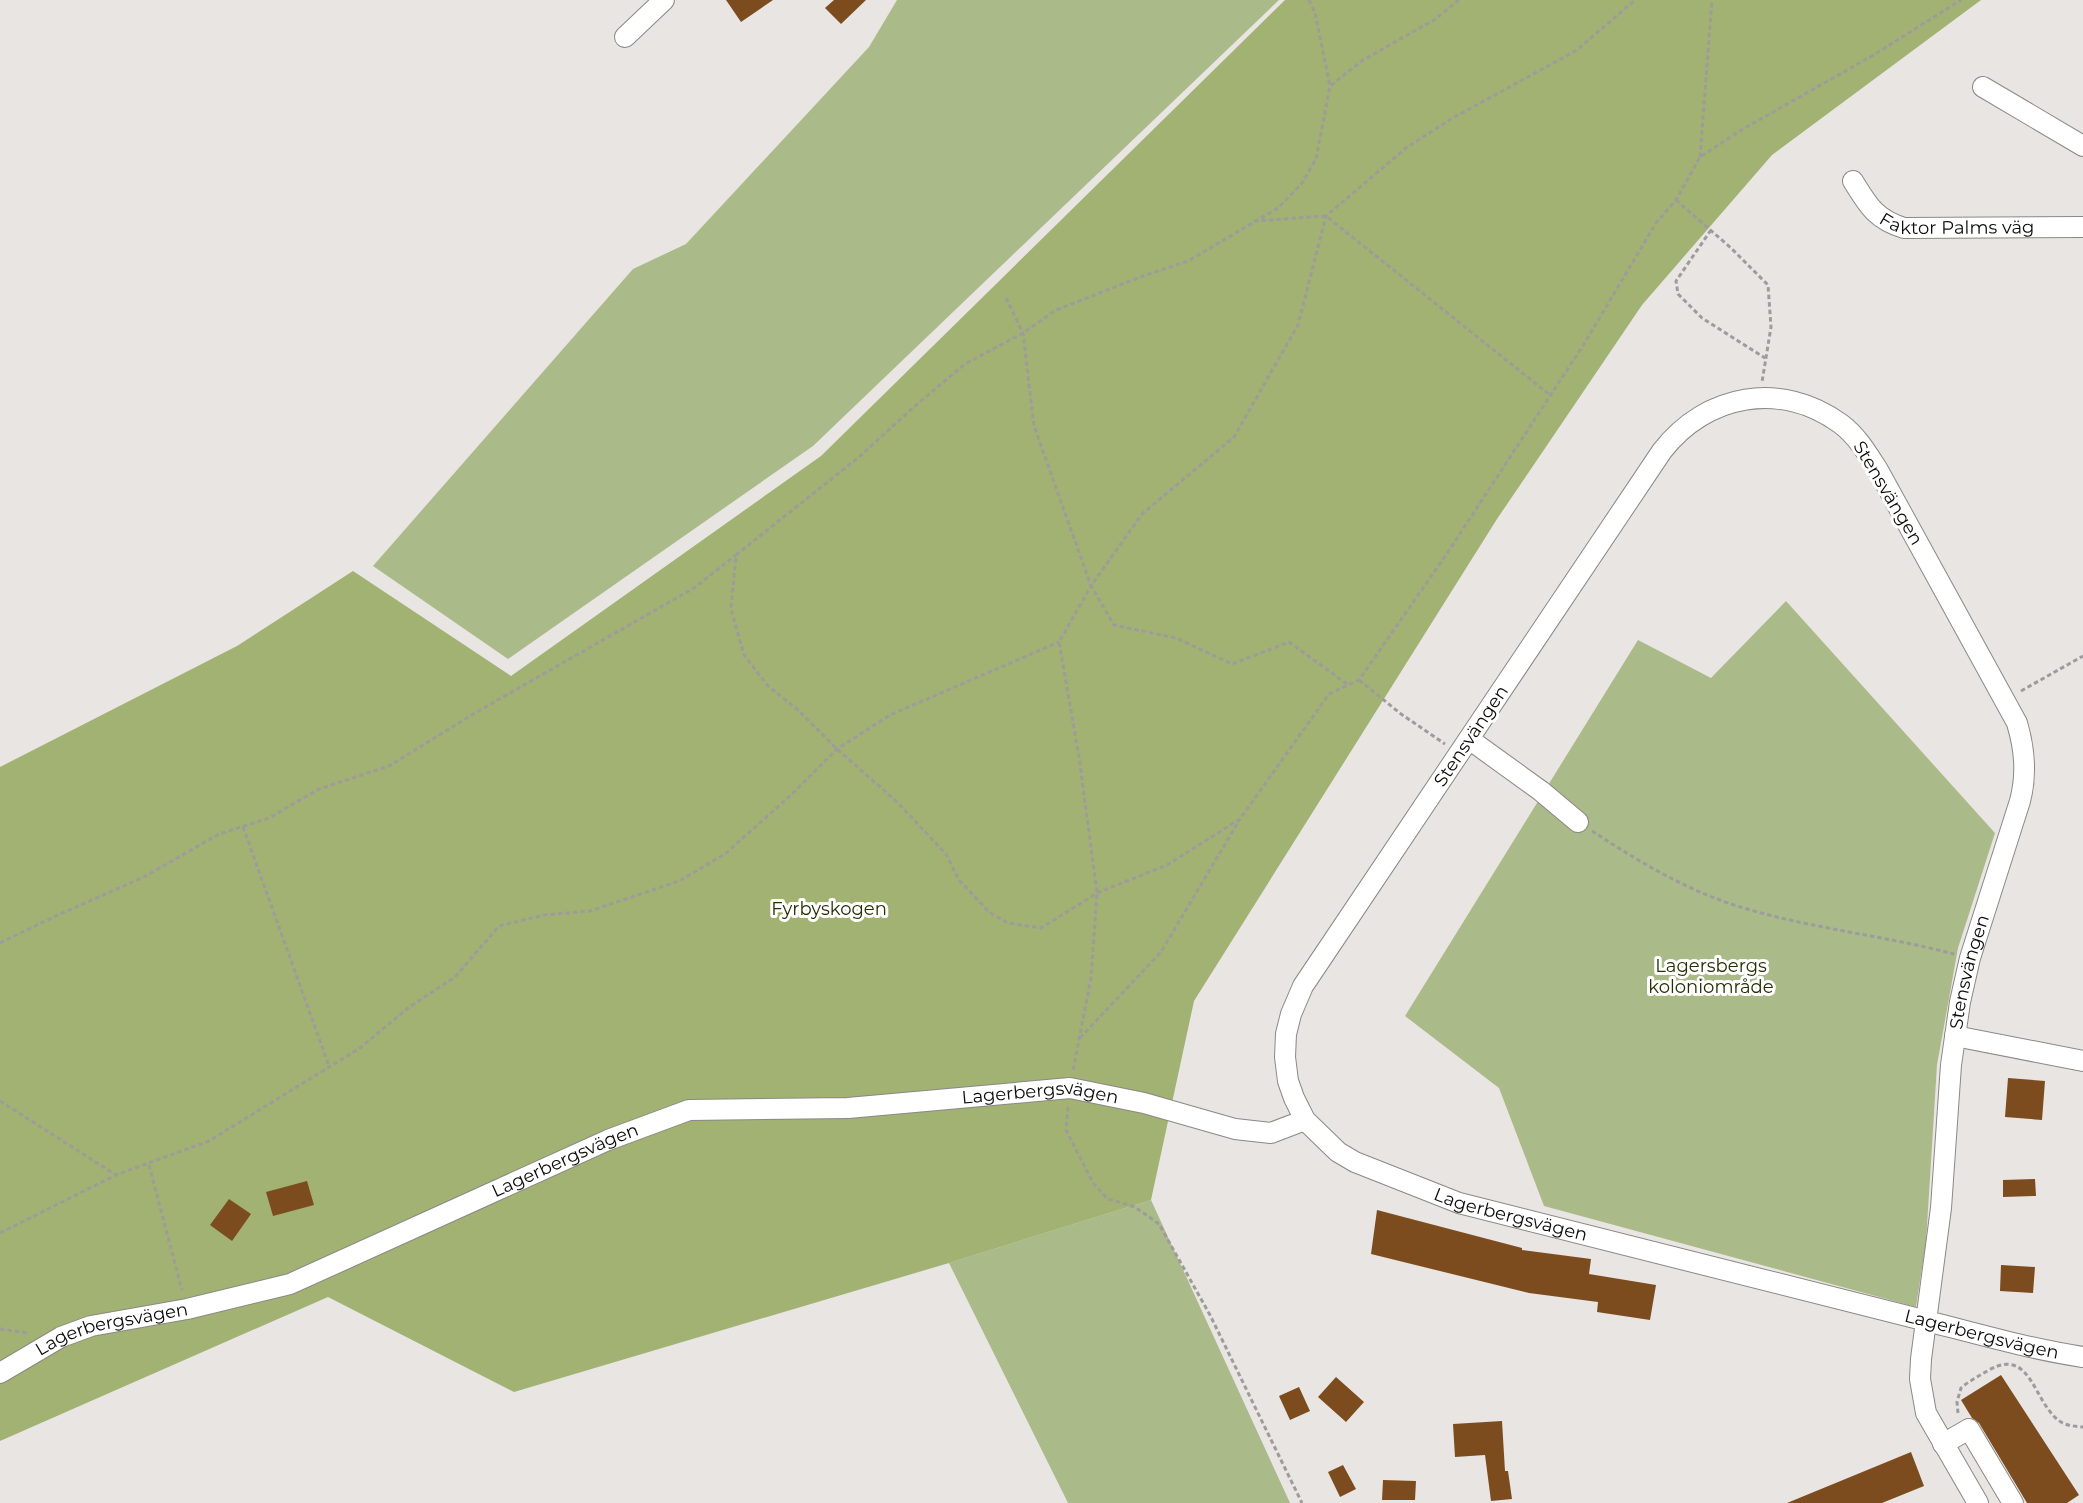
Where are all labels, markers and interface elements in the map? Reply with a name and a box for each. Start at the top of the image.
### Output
street label: Faktor Palms väg [1875,208,2034,239]
street label: Stensvängen [1848,437,1928,549]
street label: Stensvängen [1429,681,1513,791]
park label: Fyrbyskogen [771,898,887,920]
street label: Stensvängen [1945,912,1994,1031]
park label: Lagersbergs koloniområde [1648,955,1774,998]
street label: Lagerbergsvägen [961,1077,1121,1109]
street label: Lagerbergsvägen [488,1119,642,1202]
street label: Lagerbergsvägen [1431,1183,1590,1246]
street label: Lagerbergsvägen [31,1298,190,1361]
street label: Lagerbergsvägen [1902,1305,2061,1364]

